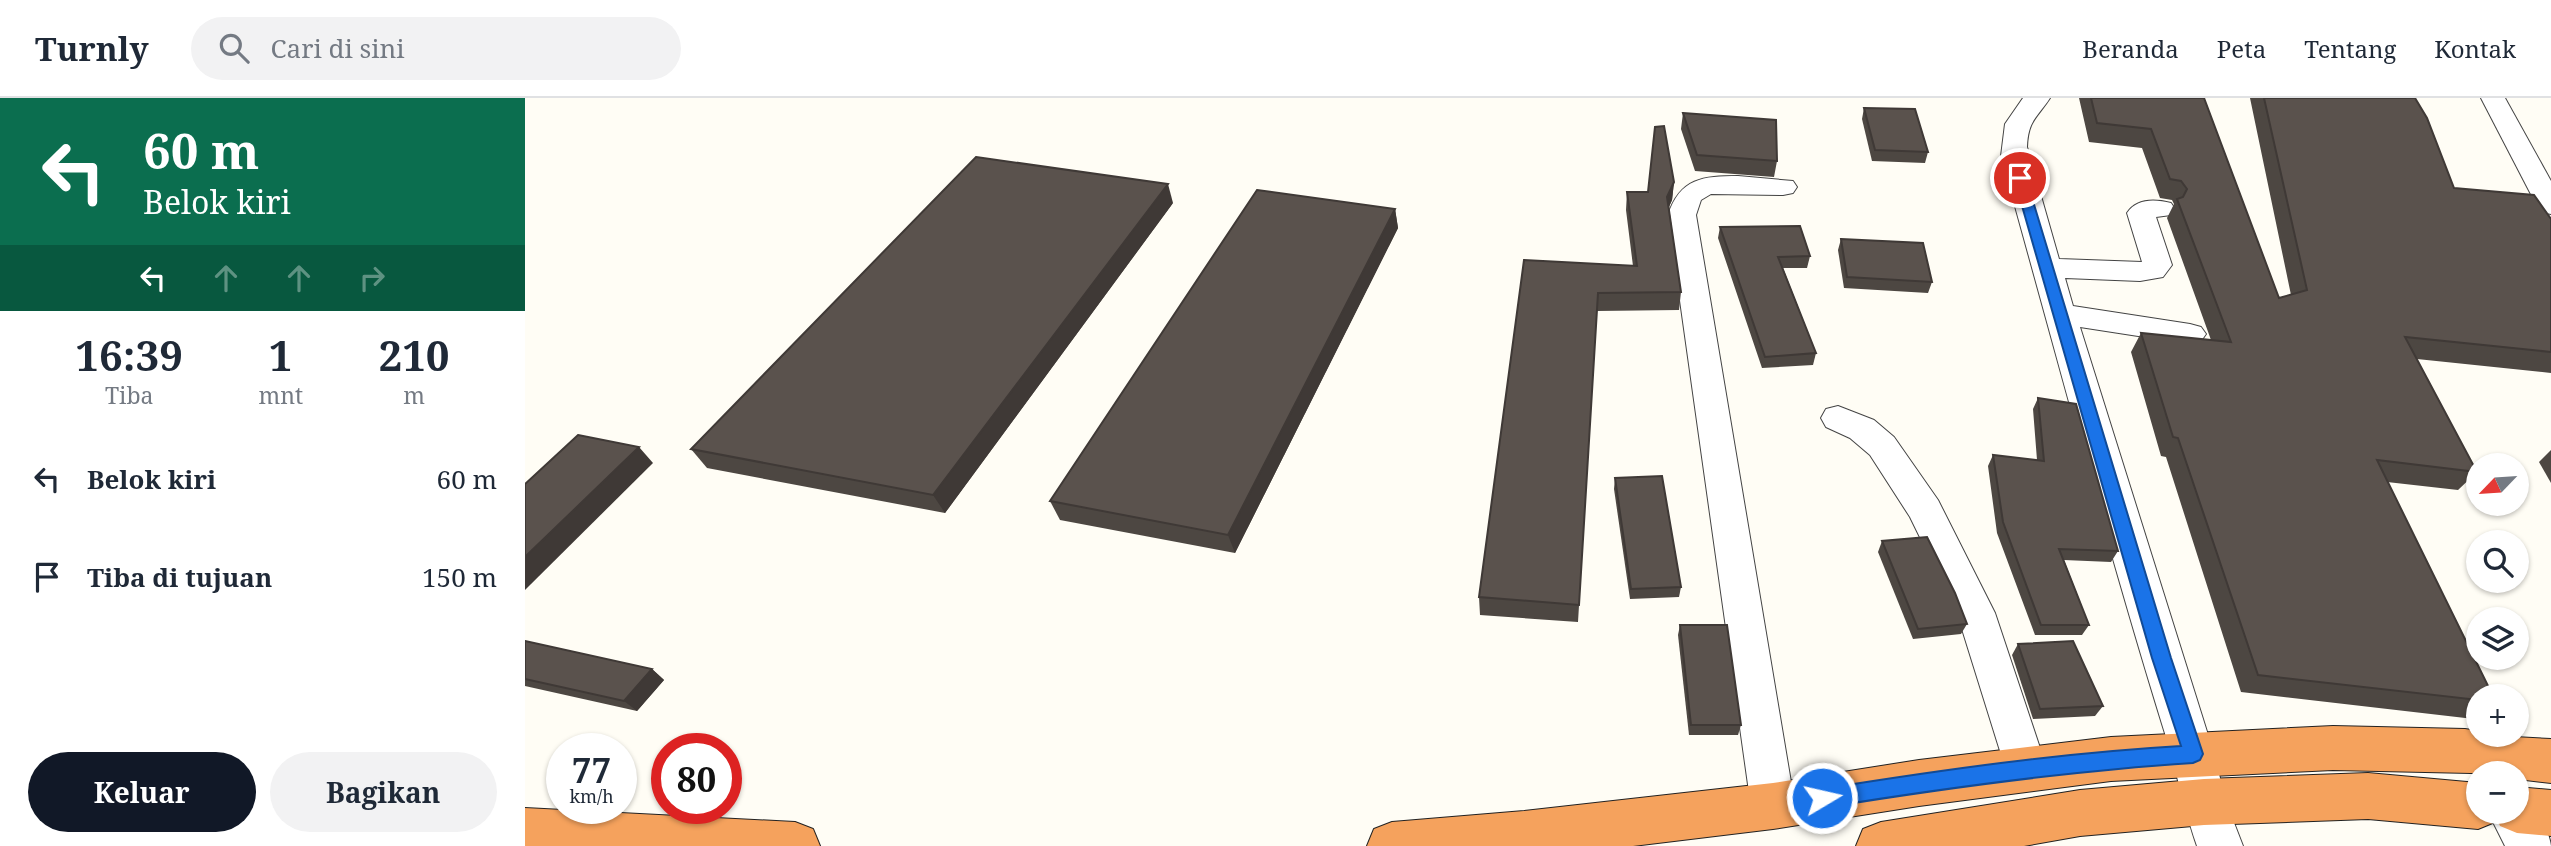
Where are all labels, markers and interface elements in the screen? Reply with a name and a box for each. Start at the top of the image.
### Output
search box [191,17,681,80]
text: Turnly [35,26,149,71]
icon: search [215,29,253,67]
text: Cari di sini [271,30,405,66]
text: Beranda [2082,32,2179,65]
text: Peta [2217,32,2266,65]
text: Tentang [2304,32,2396,65]
text: Kontak [2434,32,2516,65]
text: 60 m [143,117,259,183]
icon: left [28,126,119,217]
pin [1990,148,2050,208]
icon: arrive [2001,159,2039,197]
text: Belok kiri [143,180,291,223]
icon: left [134,259,172,297]
icon: ahead [207,259,245,297]
icon: ahead [280,259,318,297]
icon: right [353,259,391,297]
text: 16:39 [75,326,183,383]
text: 1 [269,326,293,383]
text: 210 [378,326,450,383]
text: Tiba [105,379,153,411]
text: mnt [258,379,303,411]
text: m [403,379,425,411]
north arrow [2466,453,2529,516]
map controls [2466,453,2529,824]
icon: left [28,460,66,498]
text: Belok kiri [87,461,216,497]
text: 60 m [437,461,497,497]
button: search [2466,530,2529,593]
icon: arrive [28,558,66,596]
text: Tiba di tujuan [87,559,272,595]
text: 150 m [422,559,497,595]
button: layers [2466,607,2529,670]
button: + [2466,684,2529,747]
speed limit sign: 80 [651,733,742,824]
text: 77 [572,746,611,793]
button: Keluar [28,752,256,832]
button: Bagikan [270,752,497,832]
position arrow [1785,761,1859,835]
button: − [2466,761,2529,824]
text: km/h [569,784,614,808]

